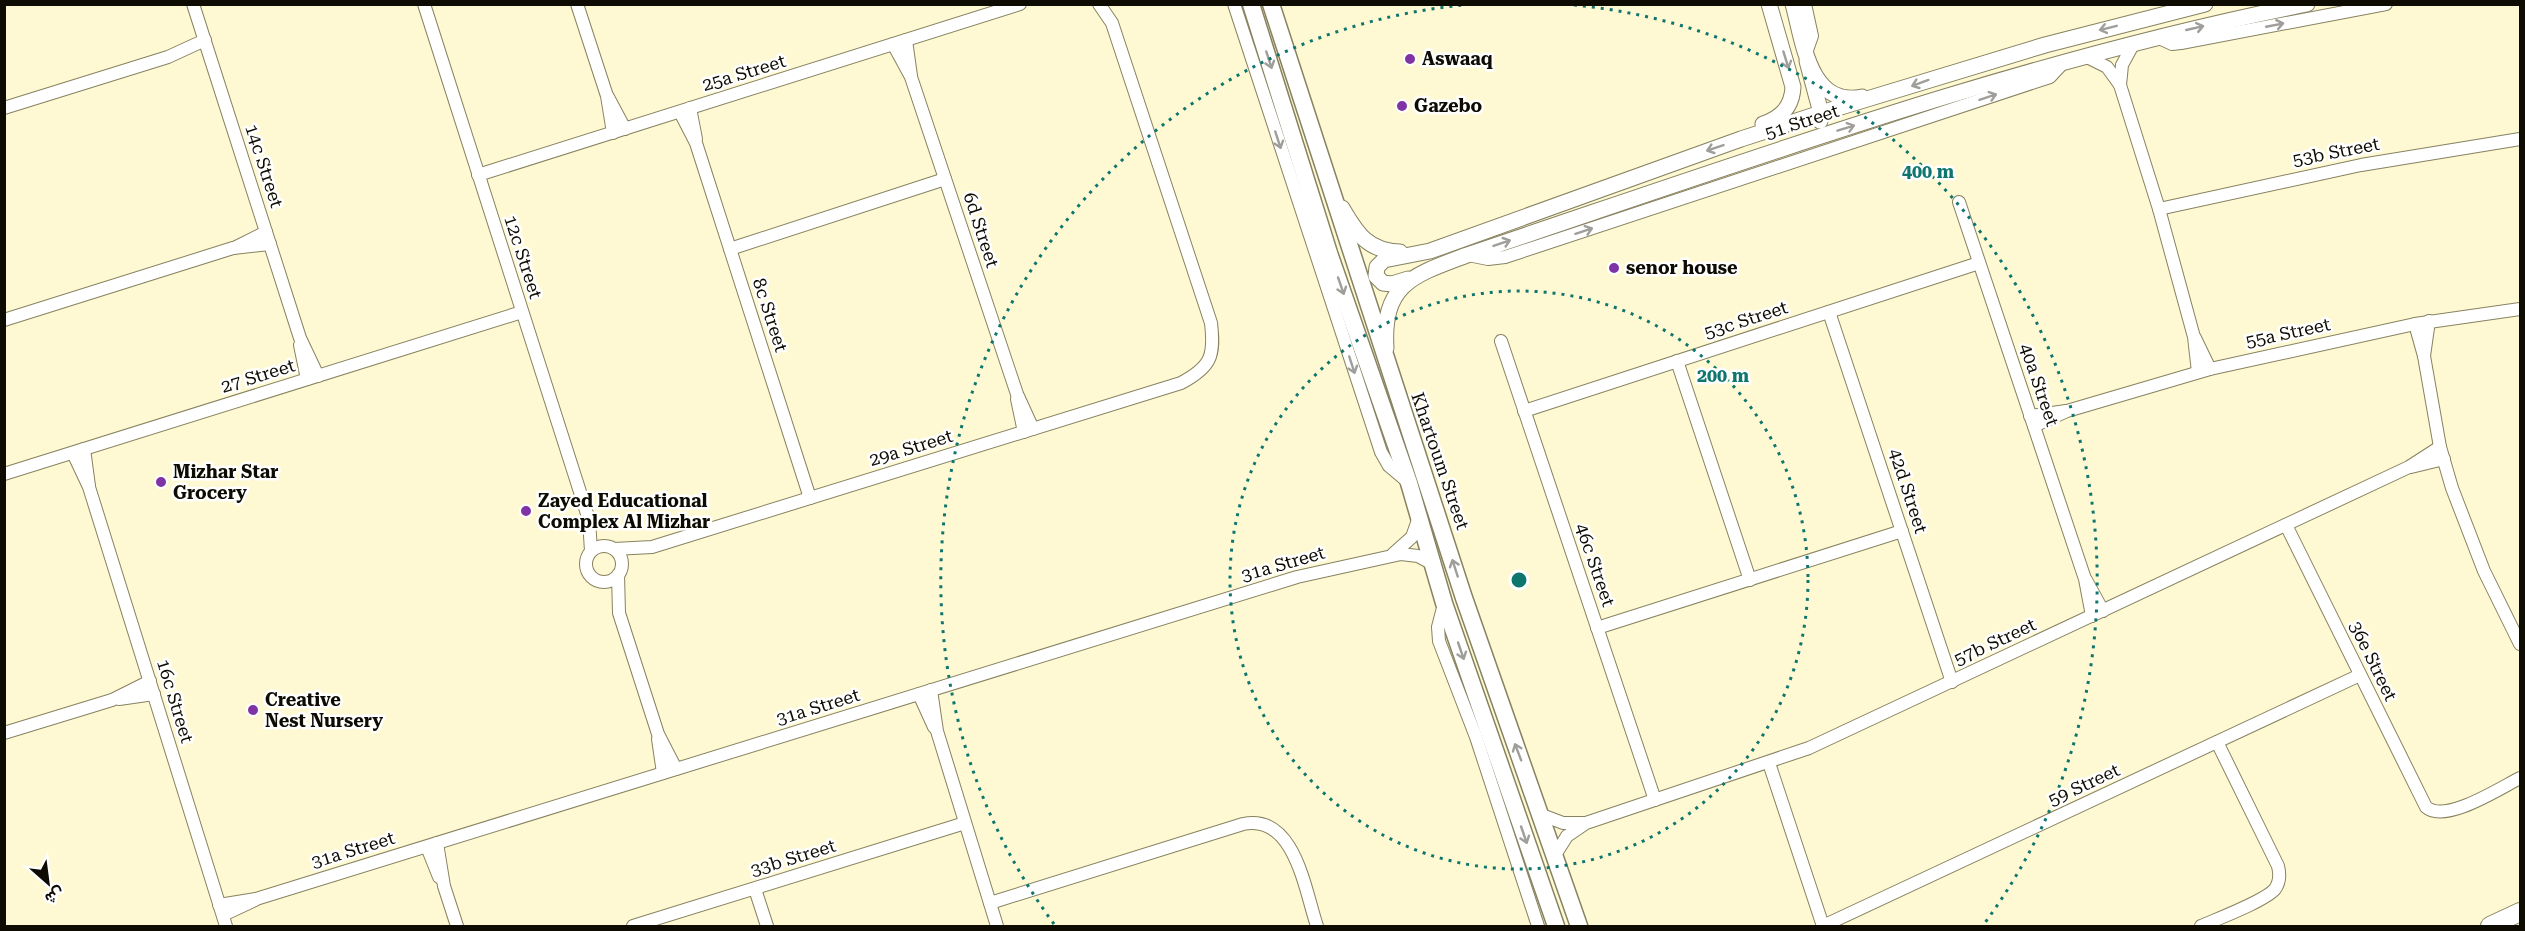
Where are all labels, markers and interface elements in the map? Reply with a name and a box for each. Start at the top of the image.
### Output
one-way arrow [2265,19,2284,30]
one-way arrow [2185,21,2204,33]
one-way arrow [2098,23,2117,35]
place label: Aswaaq [1422,48,1493,69]
street label: 25a Street [700,50,788,95]
one-way arrow [1264,50,1275,69]
one-way arrow [1781,50,1792,69]
marker: Aswaaq [1403,52,1417,66]
one-way arrow [1912,78,1930,89]
one-way arrow [1978,91,1997,102]
place label: Gazebo [1414,95,1483,116]
marker: Gazebo [1395,99,1409,113]
street label: 51 Street [1762,100,1842,143]
street label: 14c Street [241,122,288,210]
one-way arrow [1836,122,1855,133]
one-way arrow [1273,130,1284,149]
street label: 53b Street [2291,133,2381,170]
one-way arrow [1706,144,1725,155]
text: 400 m [1902,161,1955,182]
street label: 6d Street [959,190,1004,270]
street label: 12c Street [500,213,547,301]
one-way arrow [1574,224,1592,235]
one-way arrow [1492,236,1511,247]
place label: senor house [1626,257,1738,278]
marker: senor house [1607,261,1621,275]
street label: 8c Street [749,275,792,355]
one-way arrow [1336,276,1347,295]
street label: 53c Street [1702,296,1790,343]
street label: 55a Street [2244,313,2332,352]
street label: 40a Street [2016,341,2064,429]
street label: 27 Street [218,354,298,397]
one-way arrow [1348,355,1359,374]
text: 200 m [1697,365,1750,386]
street label: Khartoum Street [1407,390,1474,532]
street label: 29a Street [867,425,955,470]
street label: 42d Street [1885,446,1932,536]
place label: Mizhar Star Grocery [173,461,278,503]
marker: Mizhar Star Grocery [154,475,168,489]
place label: Zayed Educational Complex Al Mizhar [538,490,710,532]
marker: Zayed Educational Complex Al Mizhar [519,504,533,518]
street label: 46c Street [1571,521,1620,609]
street label: 31a Street [1239,541,1327,585]
one-way arrow [1449,559,1460,578]
centre of rings [1509,570,1529,590]
street label: 57b Street [1950,613,2039,670]
street label: 36e Street [2345,617,2402,704]
one-way arrow [1456,641,1467,660]
street label: 16c Street [153,656,198,746]
street label: 31a Street [774,684,862,729]
place label: Creative Nest Nursery [265,689,383,731]
marker: Creative Nest Nursery [246,703,260,717]
one-way arrow [1512,744,1523,762]
street label: 59 Street [2045,759,2123,810]
one-way arrow [1520,825,1531,844]
street label: 31a Street [309,827,397,872]
street label: 33b Street [748,835,838,880]
north arrow [18,853,78,913]
text: ش [42,883,68,909]

